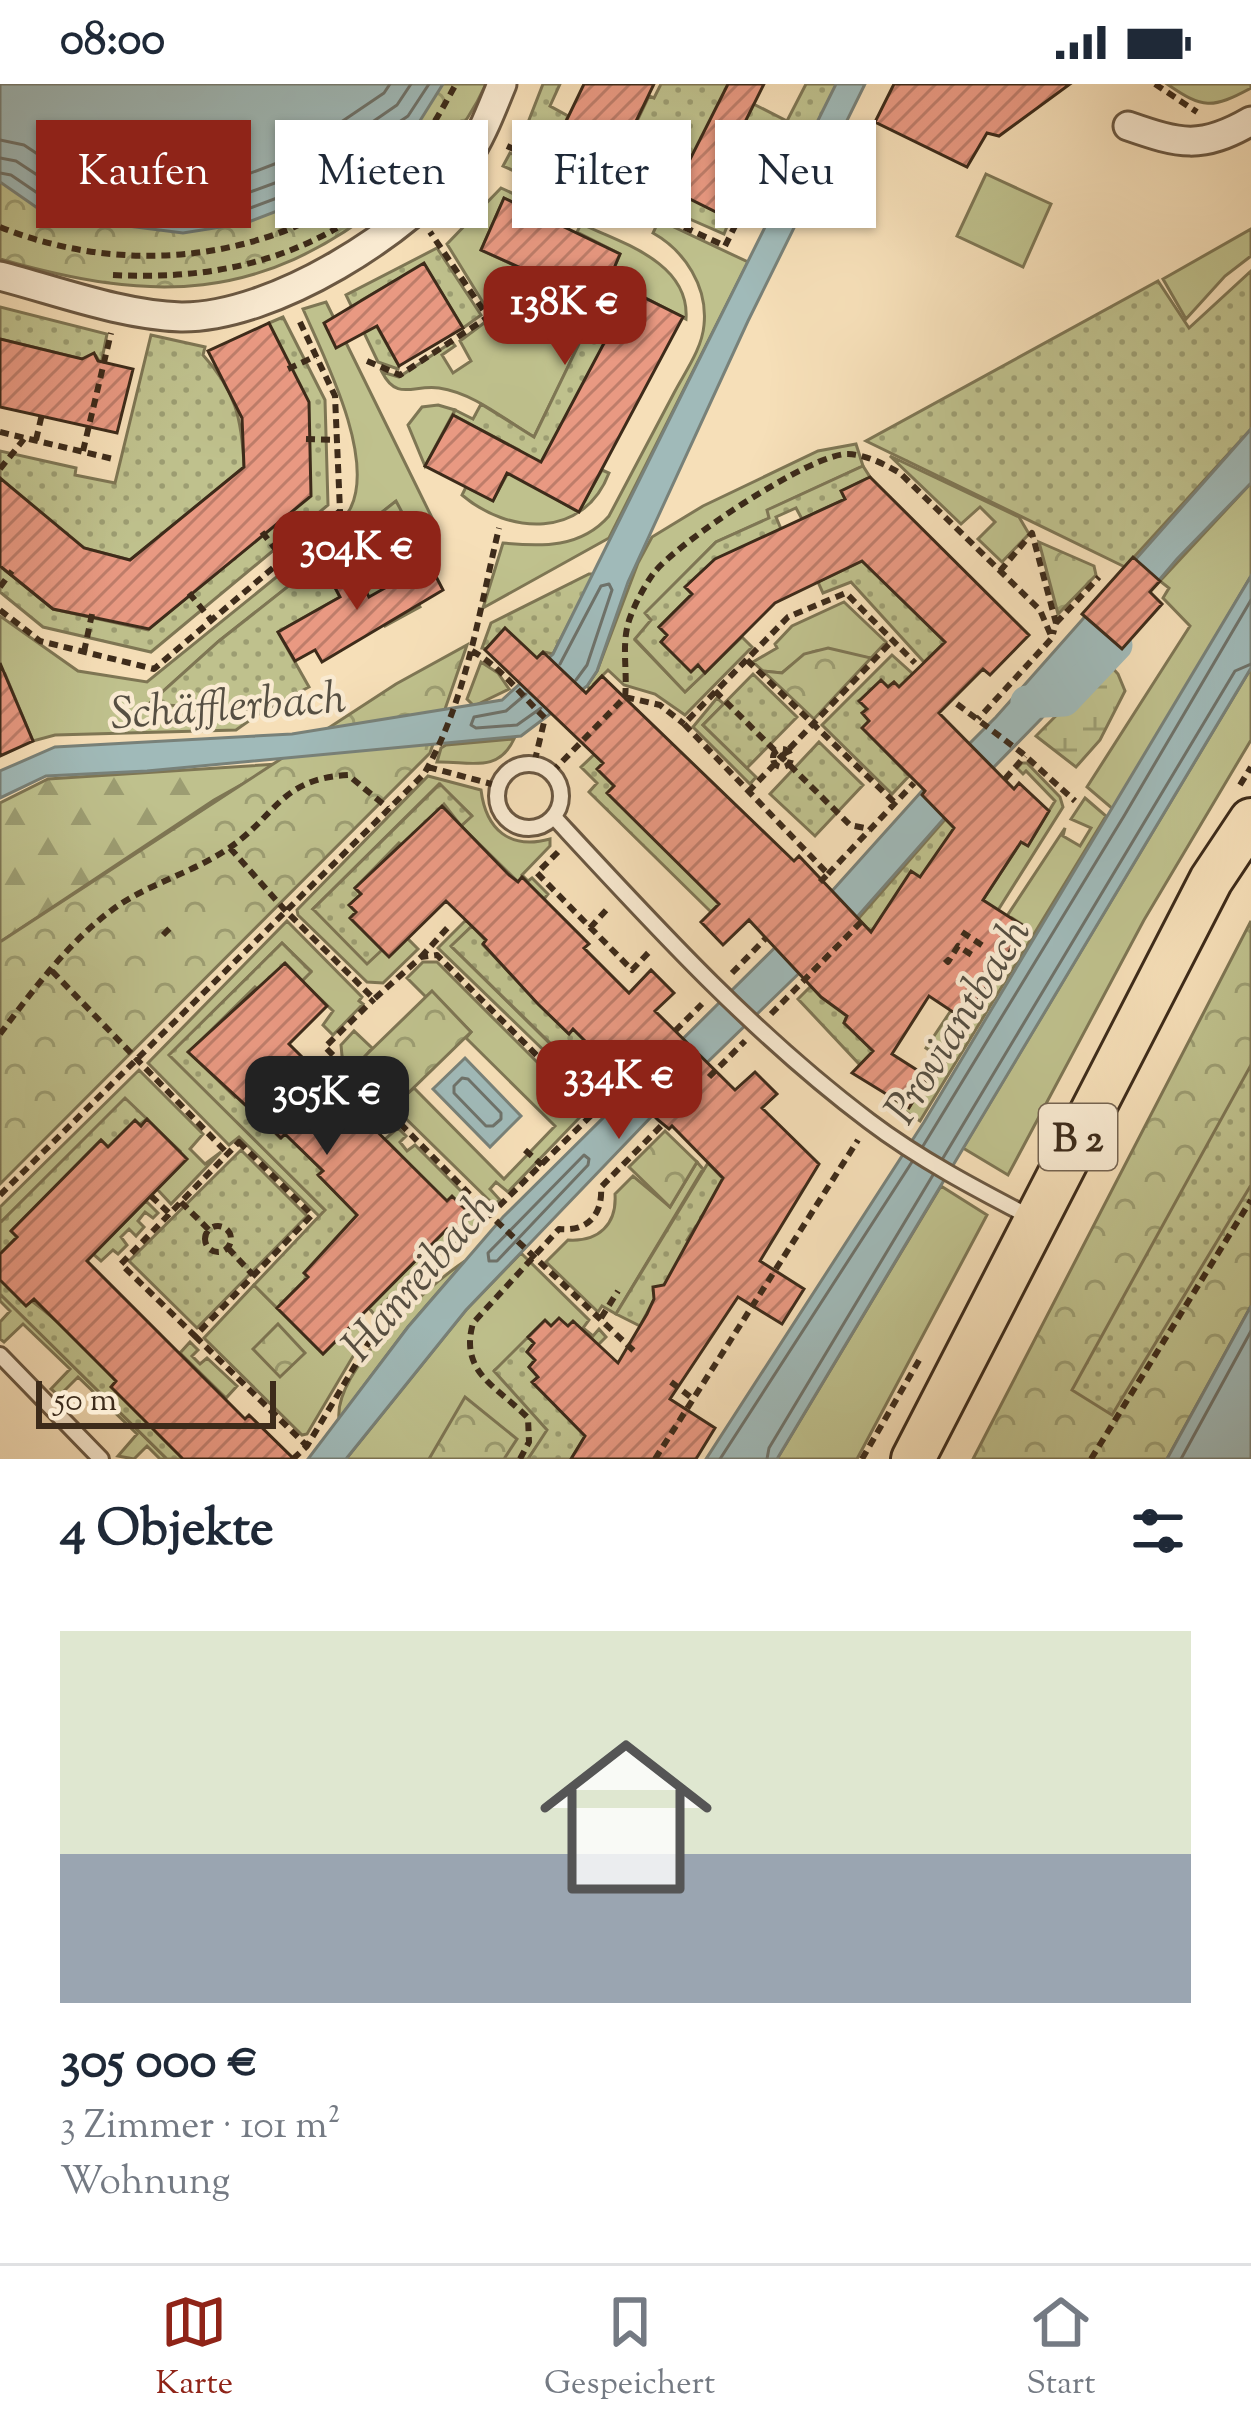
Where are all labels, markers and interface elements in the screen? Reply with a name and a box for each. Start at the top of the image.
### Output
text: 08:00 [60,10,165,75]
chip: Kaufen [36,120,251,228]
chip: Mieten [275,120,488,228]
chip: Filter [512,120,691,228]
chip: Neu [715,120,876,228]
pin: 138K € [467,266,663,368]
text: 138K € [510,277,620,333]
pin: 304K € [259,511,455,613]
text: 304K € [300,522,414,578]
water label: Schäfflerbach [109,669,348,750]
water label: Proviantbach [872,907,1050,1139]
pin: 334K € [521,1040,717,1142]
text: 334K € [563,1051,675,1107]
pin: 305K € [229,1056,425,1158]
text: 305K € [272,1067,382,1123]
road number: B 2 [1039,1104,1117,1170]
water label: Hanreibach [329,1179,514,1378]
scale bar [36,1375,276,1428]
text: 50 m [54,1378,117,1426]
text: 4 Objekte [60,1495,274,1568]
icon: filters [1125,1498,1191,1564]
icon: home [518,1709,734,1925]
text: 305 000 € [60,2027,259,2100]
text: 3 Zimmer · 101 m² [60,2100,341,2156]
text: Wohnung [60,2156,230,2212]
tab: Karte [155,2289,233,2409]
tab: Gespeichert [544,2289,715,2409]
tab: Start [1026,2289,1096,2409]

